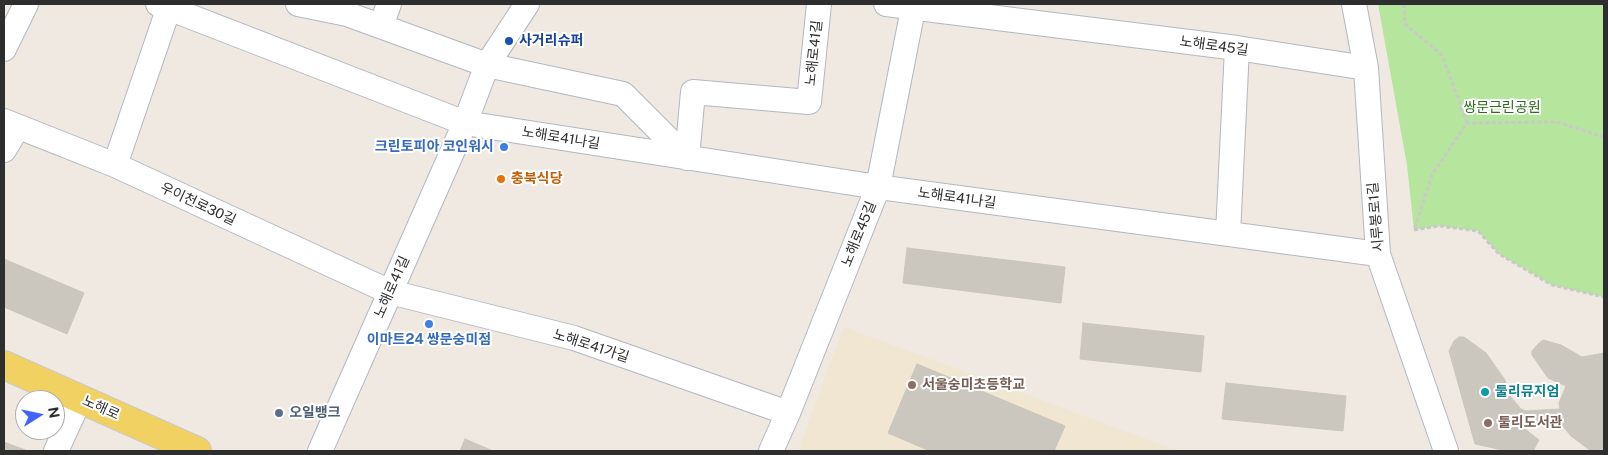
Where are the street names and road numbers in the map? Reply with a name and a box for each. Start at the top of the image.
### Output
street label: 노해로41길 [802,19,826,87]
street label: 노해로45길 [1179,33,1249,59]
street label: 노해로41나길 [521,124,601,152]
street label: 우이천로30길 [157,179,239,229]
street label: 시루봉로1길 [1365,181,1387,253]
street label: 노해로41나길 [917,184,997,212]
street label: 노해로45길 [838,199,880,269]
street label: 노해로41길 [371,253,413,321]
street label: 노해로41가길 [551,326,631,366]
street label: 노해로 [80,392,122,424]

